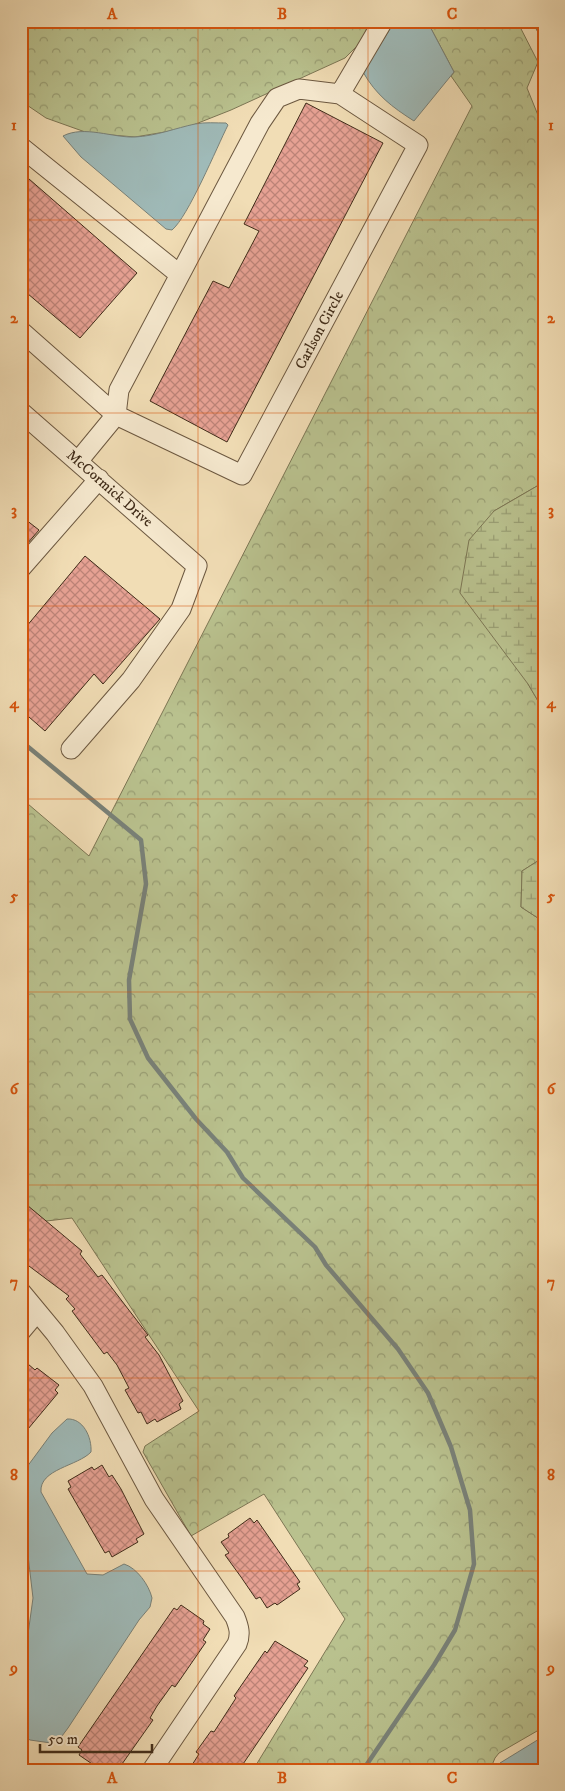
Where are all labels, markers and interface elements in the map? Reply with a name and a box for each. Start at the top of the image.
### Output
text: A [106,4,118,24]
text: B [277,4,287,24]
text: C [447,4,457,24]
text: 1 [11,115,17,135]
text: 1 [548,115,554,135]
street label: Carlson Circle [291,288,348,373]
text: 2 [10,308,19,328]
text: 2 [547,308,556,328]
street label: McCormick Drive [63,446,157,531]
text: 3 [11,500,17,520]
text: 3 [548,500,554,520]
text: 4 [8,693,19,713]
text: 4 [545,693,556,713]
text: 5 [9,886,18,906]
text: 5 [546,886,555,906]
text: 6 [10,1079,20,1099]
text: 6 [547,1079,557,1099]
text: 7 [10,1272,18,1292]
text: 7 [547,1272,555,1292]
text: 8 [10,1465,18,1485]
text: 8 [547,1465,555,1485]
text: 9 [9,1658,18,1678]
text: 9 [546,1658,555,1678]
scale bar [40,1721,152,1753]
text: 50 m [48,1730,78,1749]
text: A [106,1768,118,1788]
text: B [277,1768,287,1788]
text: C [447,1768,457,1788]

